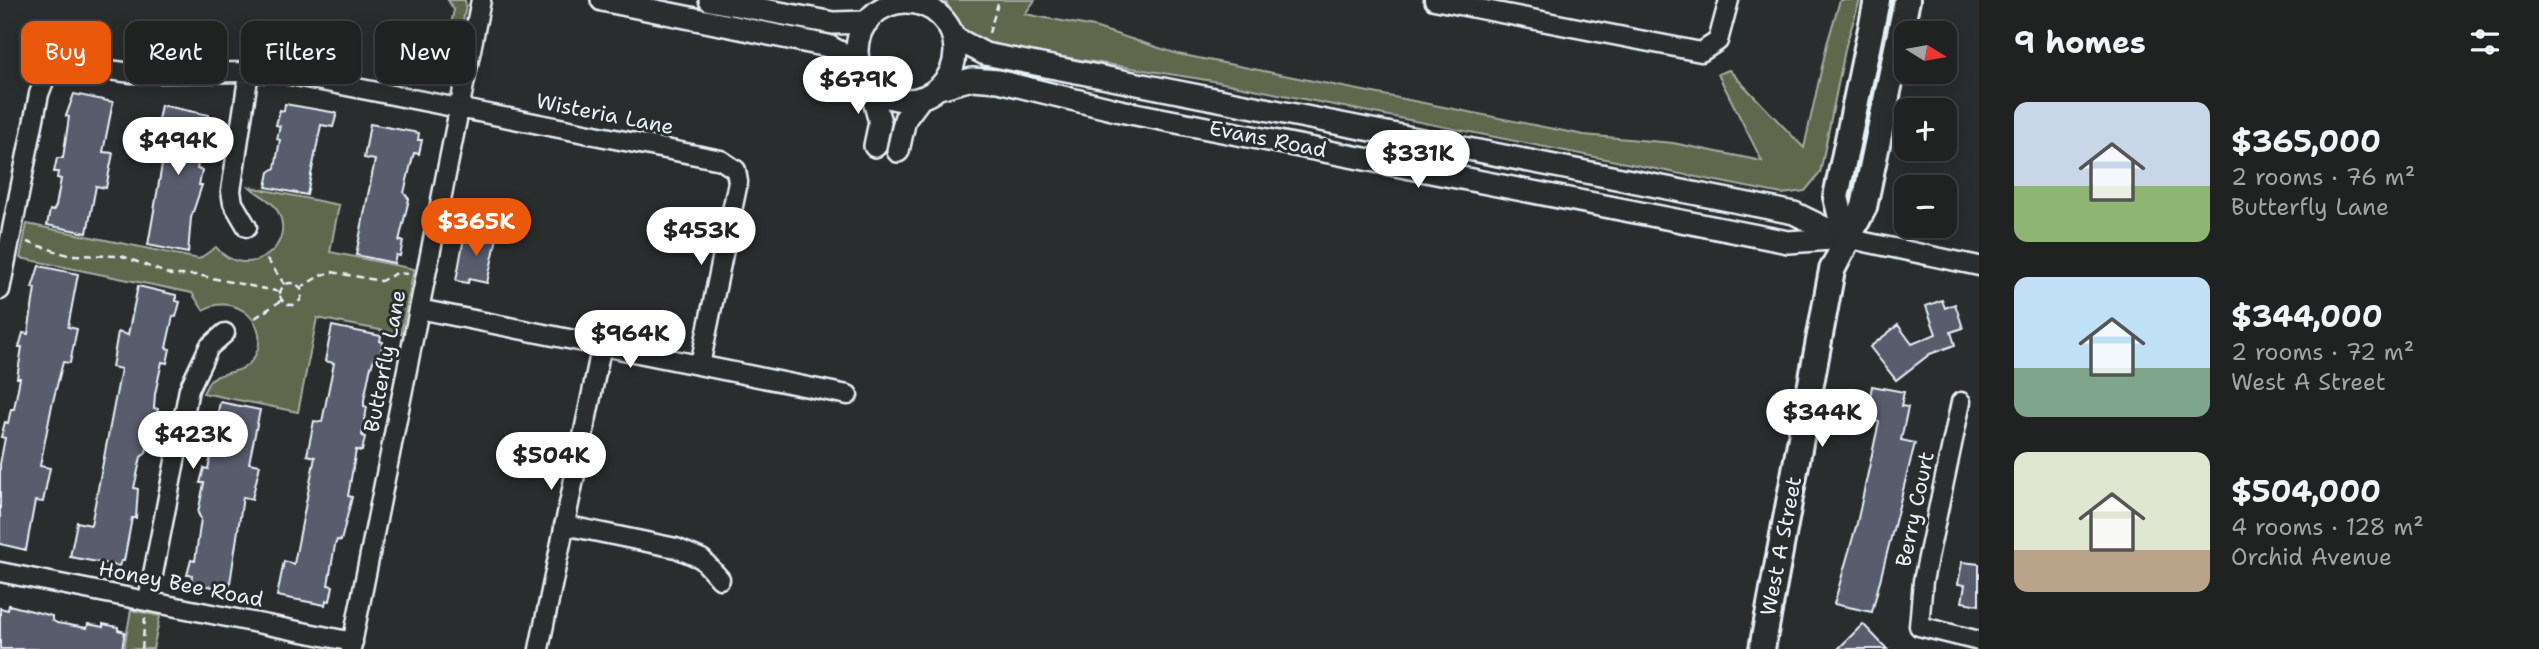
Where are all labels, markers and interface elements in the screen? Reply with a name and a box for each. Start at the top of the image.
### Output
chip: Buy [21,21,111,84]
chip: Rent [125,21,227,84]
chip: Filters [241,21,361,84]
chip: New [375,21,475,84]
north arrow [1894,21,1956,84]
map controls [1894,21,1957,238]
text: 9 homes [2014,22,2146,63]
icon: filters [2466,23,2504,61]
pin: $679K [809,57,907,116]
text: $679K [819,64,897,94]
street label: Wisteria Lane [534,87,676,141]
button: + [1894,98,1957,161]
street label: Evans Road [1207,114,1329,164]
pin: $494K [129,118,227,177]
text: $365,000 [2231,121,2381,162]
text: $494K [139,125,217,155]
pin: $331K [1369,130,1467,190]
icon: home [2070,130,2154,214]
text: $331K [1382,138,1454,168]
text: 2 rooms · 76 m² [2231,162,2415,192]
button: − [1894,175,1957,238]
text: Butterfly Lane [2231,192,2389,222]
pin: $365K [427,198,525,258]
text: $365K [437,206,515,236]
pin: $453K [652,208,750,267]
text: $453K [663,215,739,245]
street label: Butterfly Lane [357,287,413,435]
text: $344,000 [2231,296,2383,337]
icon: home [2070,305,2154,389]
pin: $964K [581,310,679,370]
text: $964K [591,318,669,348]
text: 2 rooms · 72 m² [2231,337,2414,367]
text: West A Street [2231,367,2386,397]
pin: $344K [1773,390,1871,449]
text: $344K [1782,397,1862,427]
pin: $423K [144,412,242,471]
text: $423K [154,419,232,449]
pin: $504K [502,433,600,492]
text: $504K [512,440,590,470]
street label: Berry Court [1889,449,1941,569]
text: $504,000 [2231,471,2381,512]
street label: West A Street [1754,474,1808,618]
icon: home [2070,480,2154,564]
text: 4 rooms · 128 m² [2231,512,2424,542]
text: Orchid Avenue [2231,542,2392,572]
street label: Honey Bee Road [96,554,266,614]

